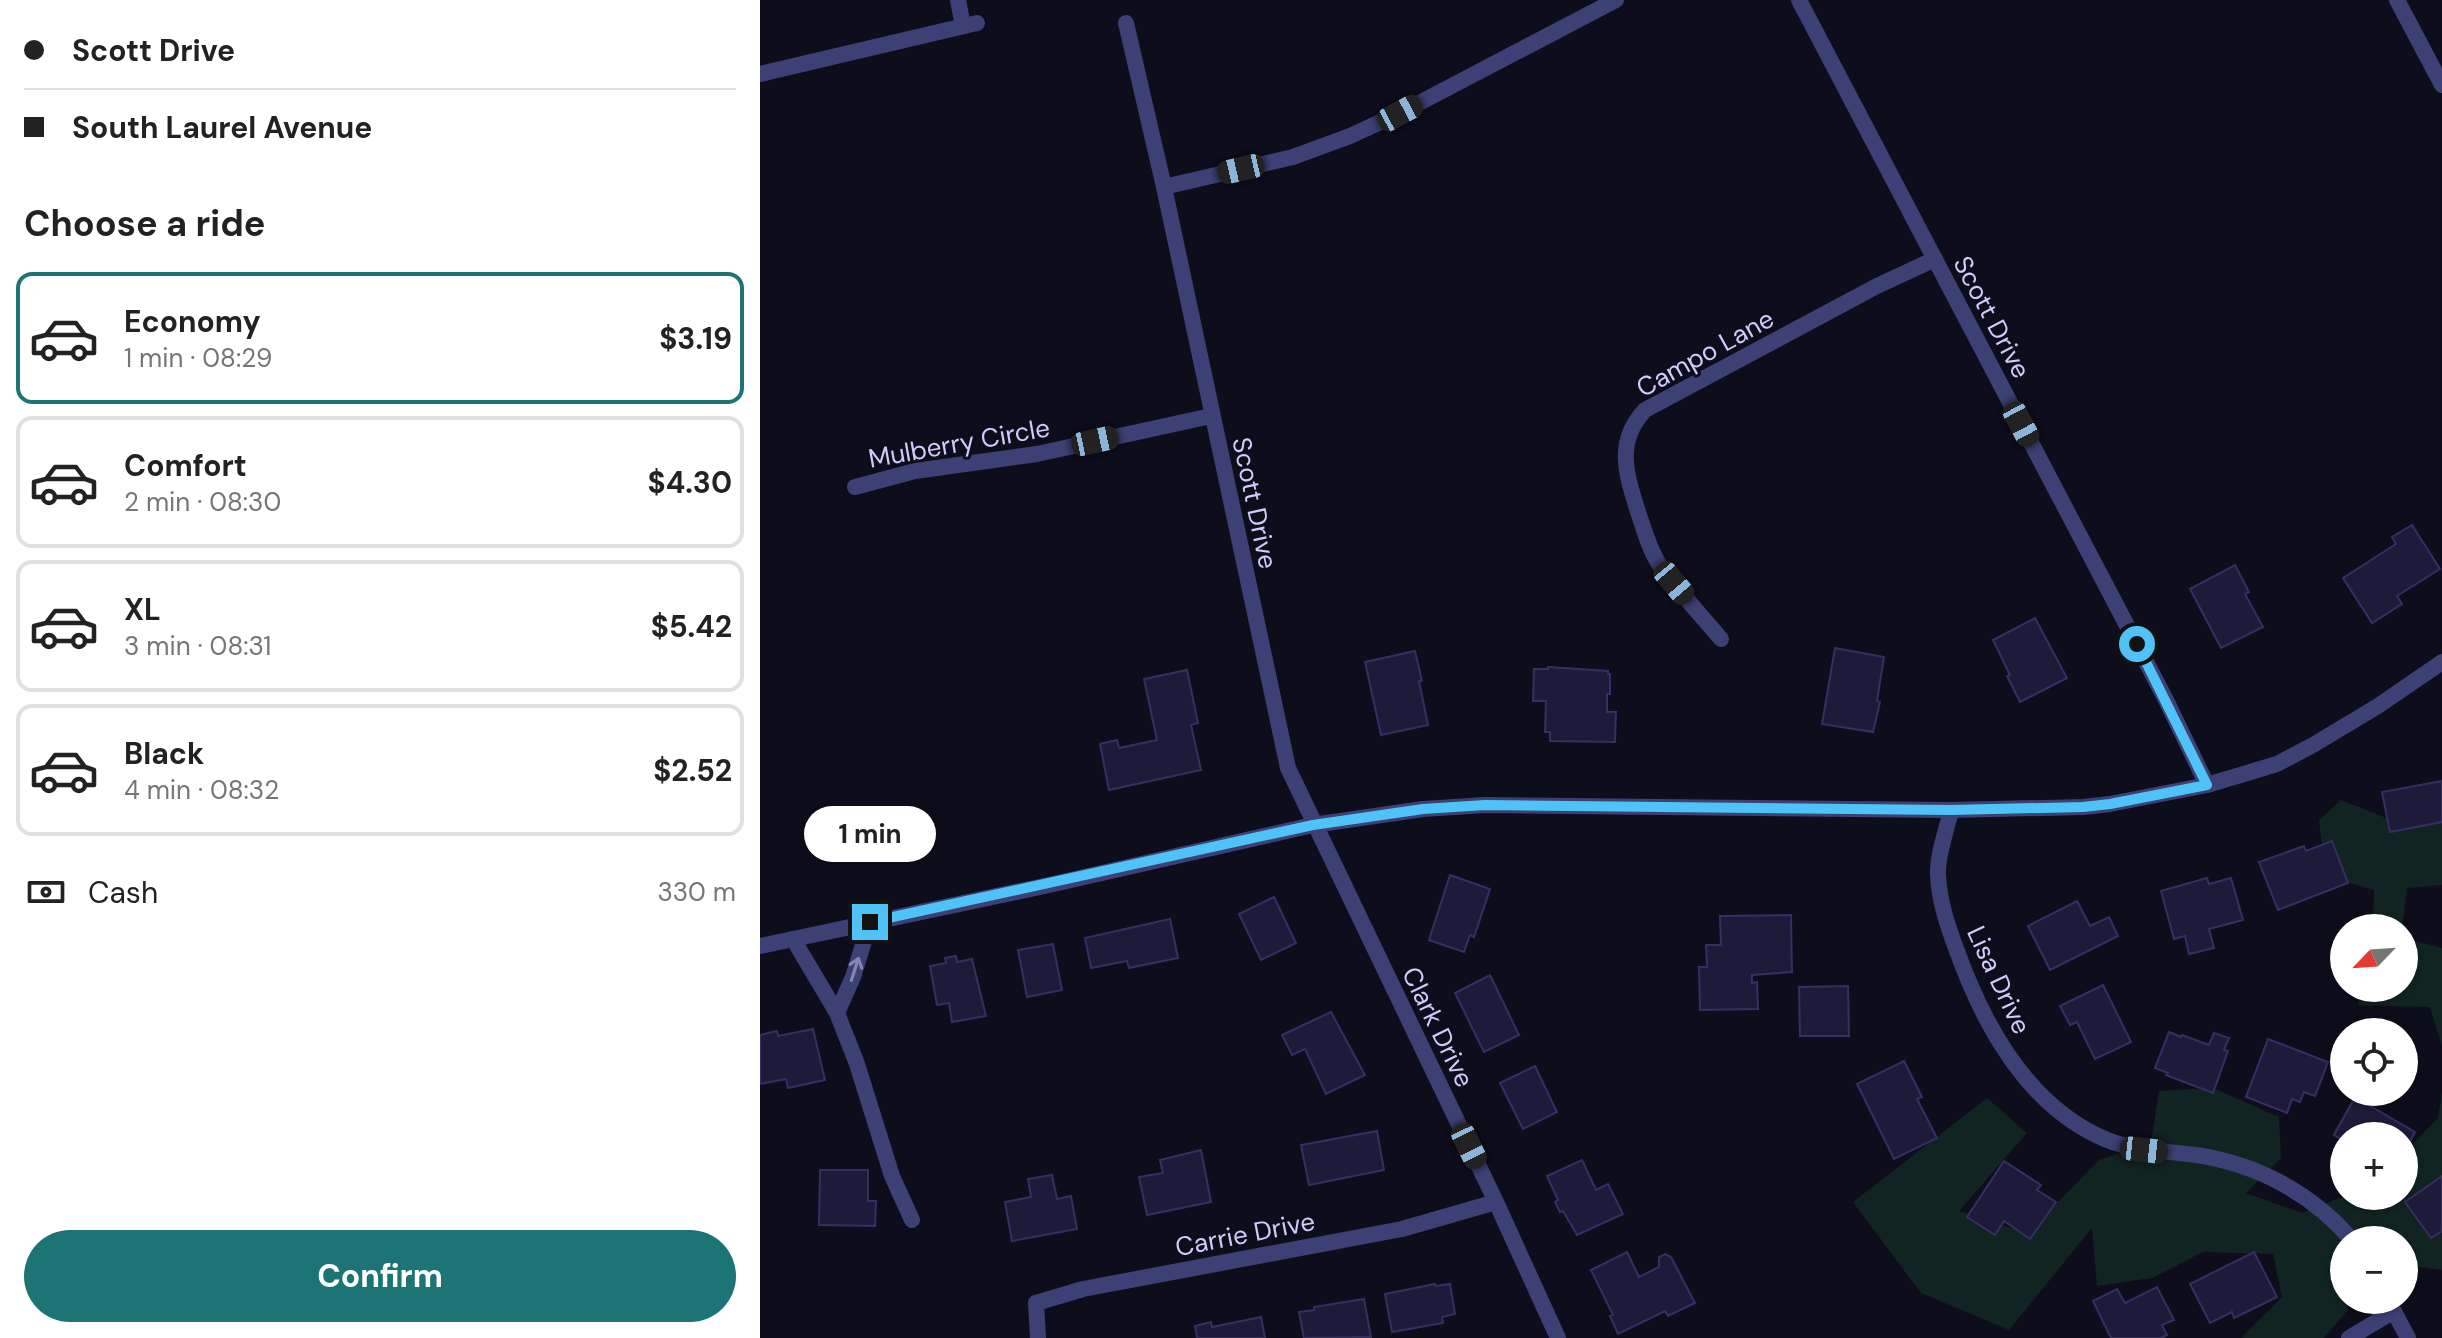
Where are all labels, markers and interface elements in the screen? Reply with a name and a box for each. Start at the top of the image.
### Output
text: Scott Drive [72,31,235,70]
car [1373,91,1427,135]
text: South Laurel Avenue [72,108,372,147]
car [1215,152,1267,186]
text: Choose a ride [24,200,265,247]
street label: Scott Drive [1946,250,2038,384]
street label: Campo Lane [1630,301,1780,405]
icon: car [28,302,100,374]
text: Economy [124,302,261,341]
text: $3.19 [659,319,732,358]
text: 1 min · 08:29 [124,341,272,375]
car [1999,397,2043,451]
street label: Mulberry Circle [866,410,1052,476]
car [1069,424,1121,458]
street label: Scott Drive [1224,434,1286,572]
icon: car [28,446,100,518]
text: Comfort [124,446,247,485]
text: $4.30 [648,463,732,502]
text: 2 min · 08:30 [124,485,281,519]
car [1649,557,1699,609]
icon: car [28,590,100,662]
text: XL [124,590,161,629]
text: $5.42 [651,607,732,646]
route start [2119,626,2155,662]
text: 3 min · 08:31 [124,629,271,663]
icon: car [28,734,100,806]
text: Black [124,734,204,773]
text: $2.52 [653,751,732,790]
text: 4 min · 08:32 [124,773,279,807]
callout: 1 min [804,806,936,862]
text: 1 min [838,817,902,851]
icon: cash [24,870,68,914]
text: Cash [88,873,158,912]
text: 330 m [657,875,736,909]
route end [852,904,888,940]
north arrow [2330,914,2418,1002]
map controls [2330,914,2418,1314]
street label: Lisa Drive [1959,920,2039,1040]
one-way arrow [849,956,864,981]
street label: Clark Drive [1394,961,1482,1093]
button: locate [2330,1018,2418,1106]
car [1448,1119,1490,1173]
button: + [2330,1122,2418,1210]
car [2119,1136,2169,1164]
street label: Carrie Drive [1172,1204,1318,1264]
button: − [2330,1226,2418,1314]
button: Confirm [24,1230,736,1322]

